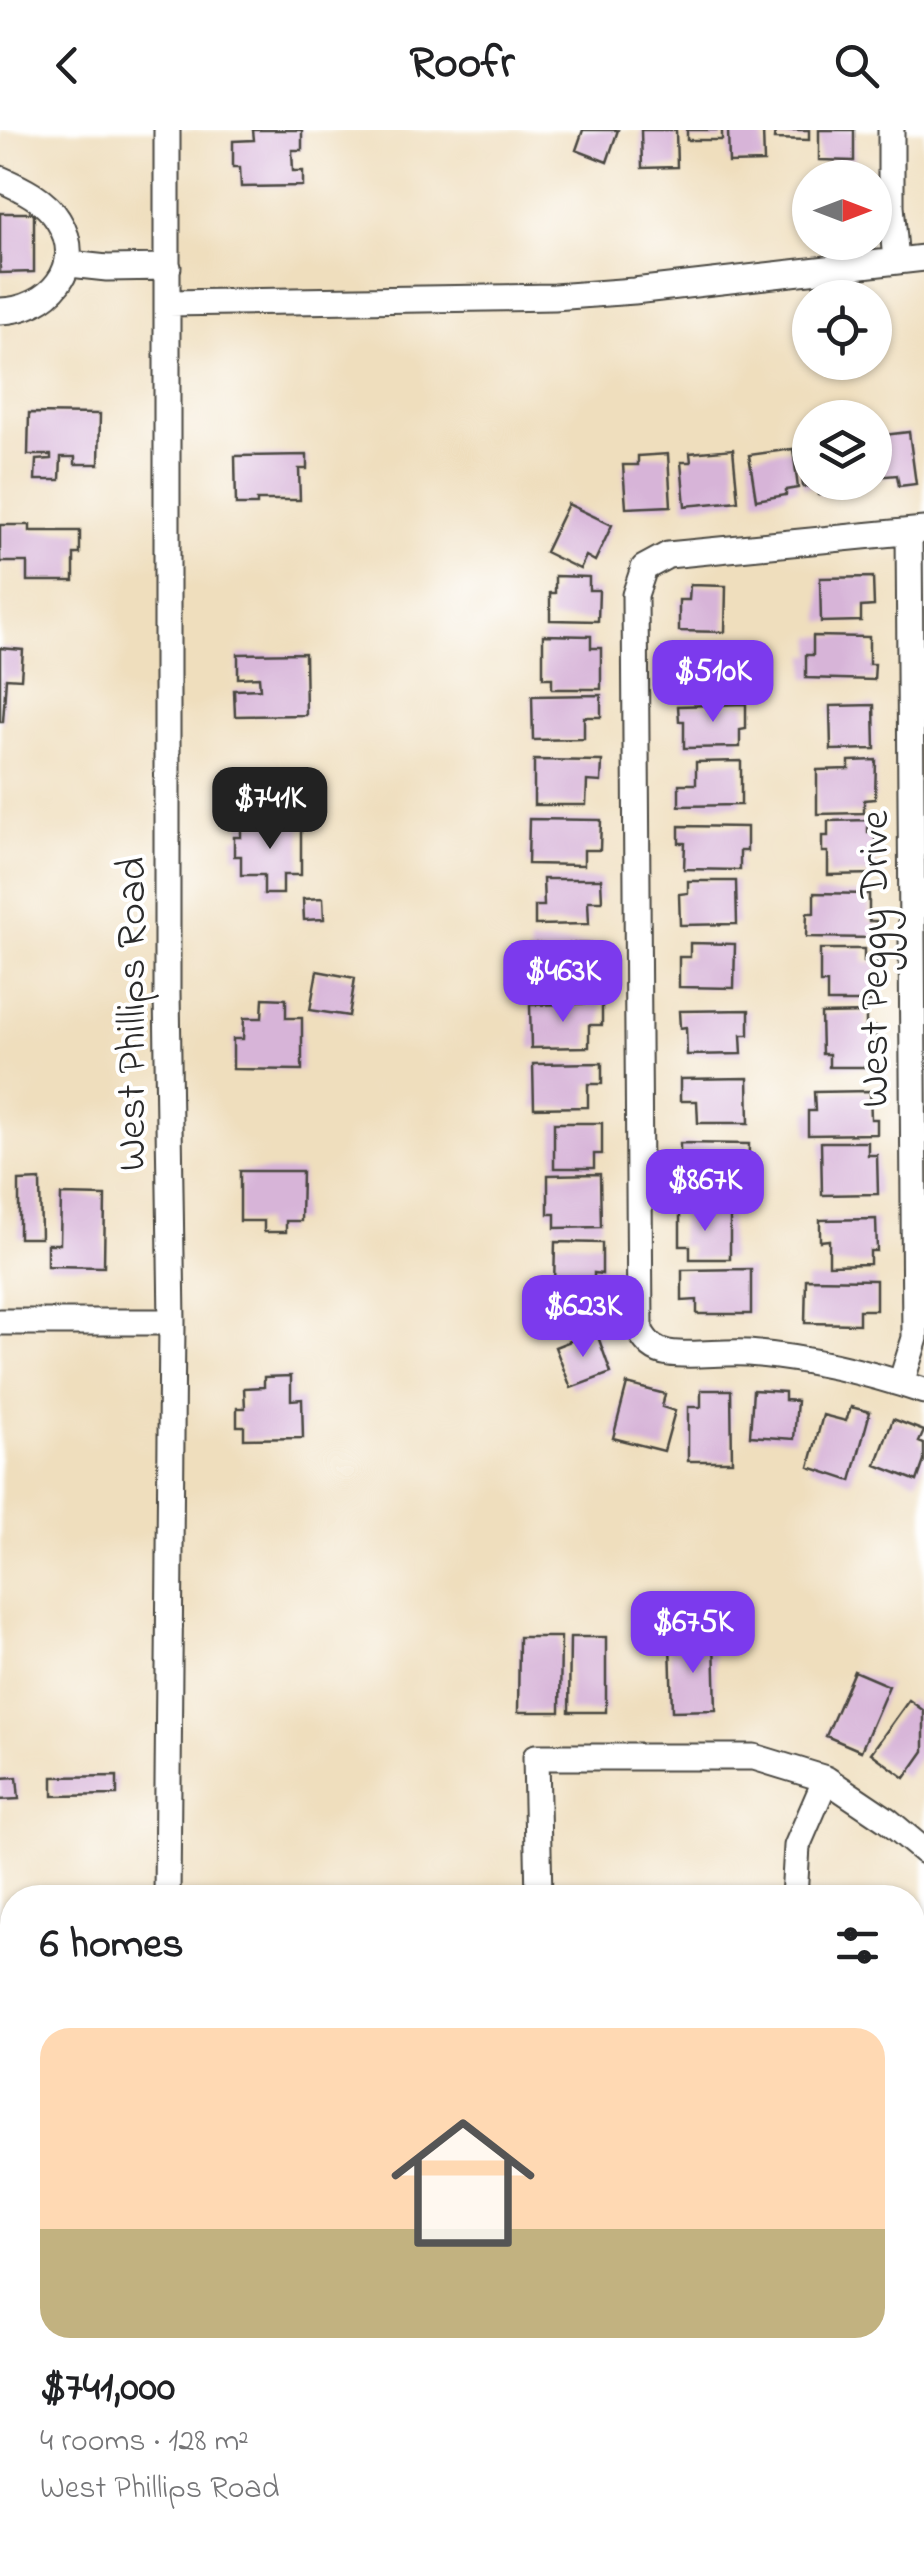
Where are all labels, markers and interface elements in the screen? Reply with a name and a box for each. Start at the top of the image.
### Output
text: Roofr [409,32,515,98]
icon: back [40,38,95,93]
icon: search [829,38,884,93]
north arrow [792,160,892,260]
map controls [792,160,892,500]
button: locate [792,280,892,380]
button: layers [792,400,892,500]
pin: $510K [643,640,783,725]
text: $510K [674,649,752,696]
pin: $741K [200,767,340,852]
text: $741K [234,776,306,823]
street label: West Peggy Drive [846,810,907,1108]
street label: West Phillips Road [103,857,164,1171]
pin: $463K [493,940,633,1025]
text: $463K [525,949,601,996]
pin: $867K [635,1149,775,1234]
text: $867K [668,1158,742,1205]
pin: $623K [513,1275,653,1360]
text: $623K [544,1284,622,1331]
pin: $675K [623,1591,763,1676]
text: $675K [653,1600,733,1647]
text: 6 homes [40,1915,184,1976]
icon: filters [830,1918,885,1973]
icon: home [373,2093,553,2273]
text: $741,000 [40,2358,175,2419]
text: 4 rooms · 128 m² [40,2419,249,2466]
text: West Phillips Road [40,2466,280,2513]

